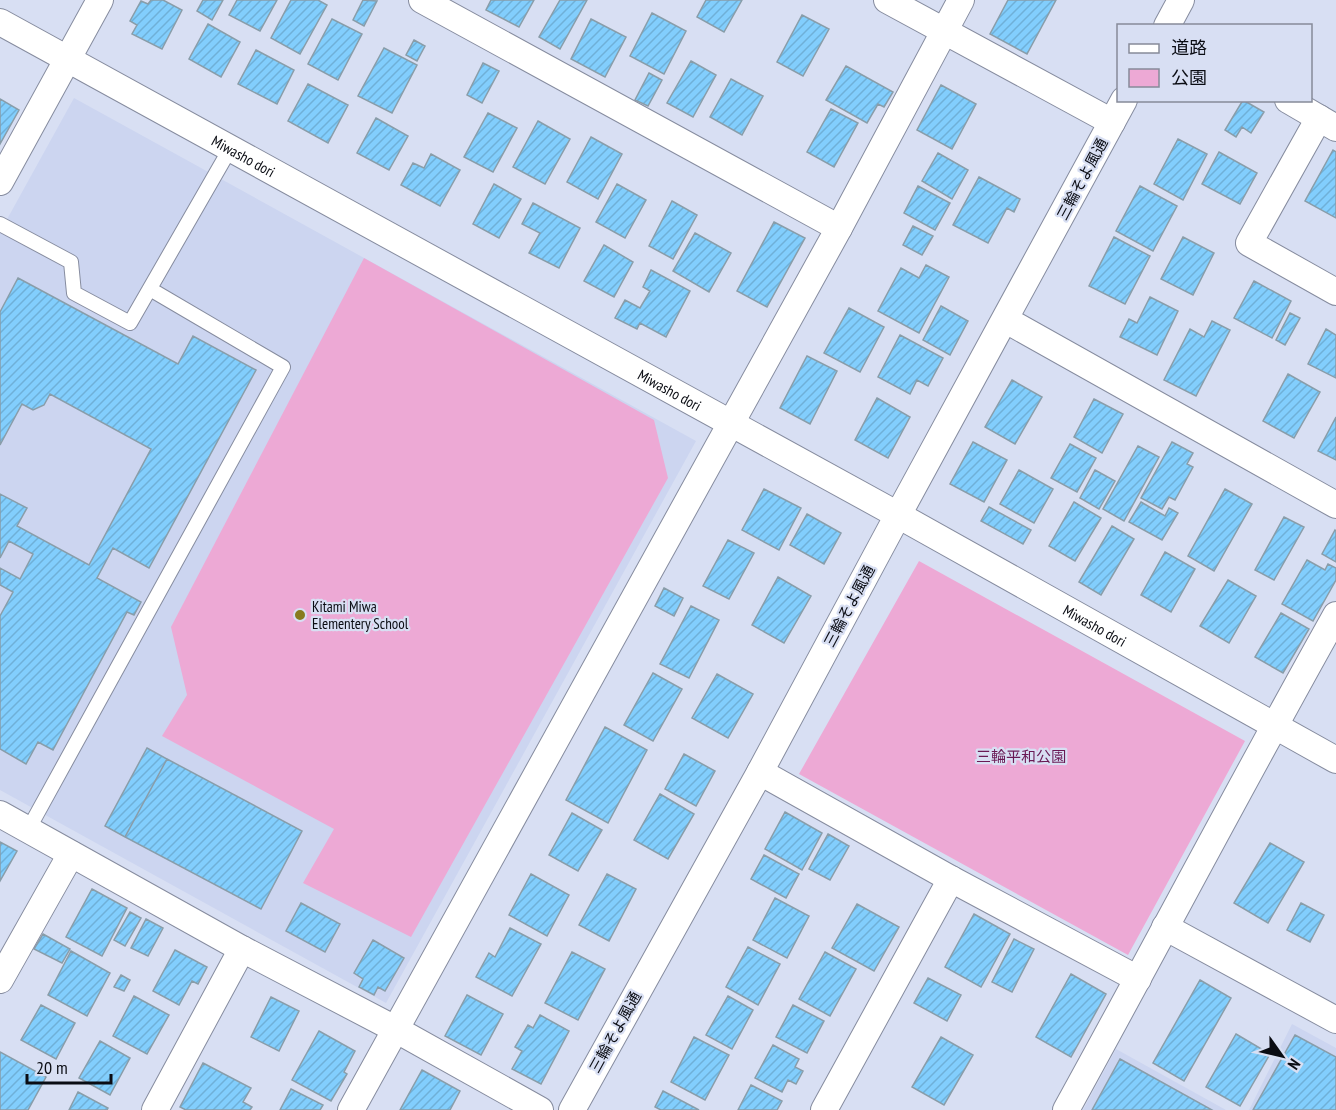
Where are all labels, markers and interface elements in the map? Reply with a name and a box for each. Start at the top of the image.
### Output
legend [1117,24,1312,102]
text: 道路 [1171,36,1207,59]
text: 公園 [1171,66,1207,89]
street label: Miwasho dori [209,131,279,181]
street label: 三輪そよ風通 [1052,135,1112,223]
street label: Miwasho dori [635,365,705,415]
street label: 三輪そよ風通 [819,562,879,650]
place label: Kitami Miwa Elementery School [312,597,409,633]
street label: Miwasho dori [1060,600,1130,650]
marker: Kitami Miwa Elementery School [293,608,307,622]
park label: 三輪平和公園 [976,747,1066,766]
street label: 三輪そよ風通 [585,988,645,1076]
north arrow [1252,1026,1312,1086]
scale bar [27,1047,111,1085]
text: N [1284,1055,1305,1074]
text: 20 m [36,1056,68,1079]

